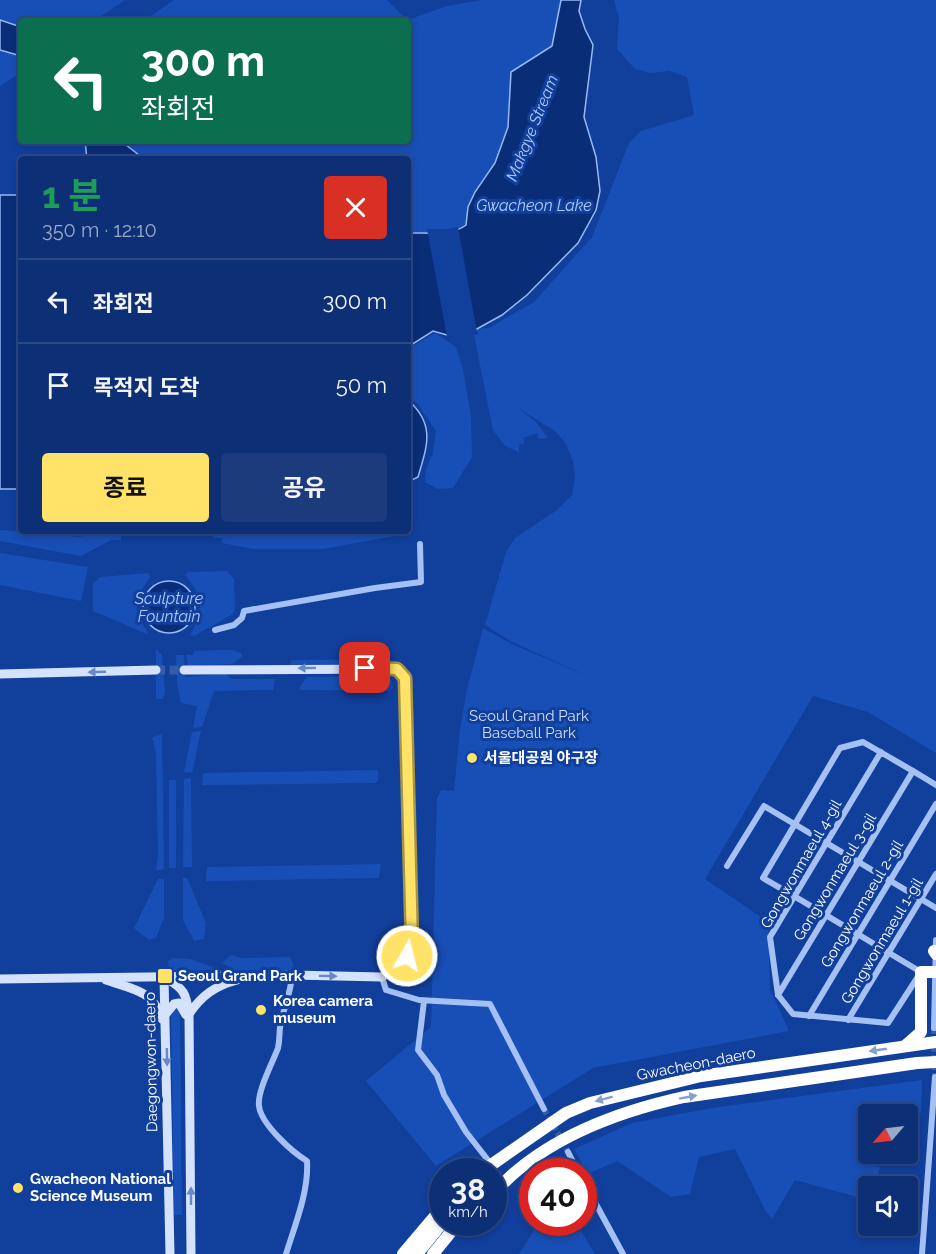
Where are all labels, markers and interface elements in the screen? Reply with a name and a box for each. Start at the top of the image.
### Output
text: 300 m [141,37,265,86]
icon: left [42,42,120,120]
water label: Makgye Stream [502,72,562,184]
text: 좌회전 [141,93,216,124]
text: 1 분 [42,174,102,216]
button: close [324,176,387,239]
water label: Gwacheon Lake [476,196,592,215]
text: 350 m · 12:10 [42,218,157,242]
icon: left [42,285,75,318]
text: 300 m [322,288,387,314]
text: 좌회전 [93,290,154,316]
icon: arrive [42,369,75,402]
text: 50 m [336,372,387,398]
text: 목적지 도착 [93,374,199,400]
button: 종료 [42,453,209,522]
button: 공유 [221,453,387,522]
water label: Sculpture Fountain [134,589,204,626]
pin [339,642,390,693]
icon: arrive [348,651,381,684]
one-way arrow [298,664,317,673]
one-way arrow [88,667,107,677]
park label: Seoul Grand Park Baseball Park [469,707,589,742]
place label: 서울대공원 야구장 [484,749,598,767]
marker: 서울대공원 야구장 [465,751,479,765]
street label: Gongwonmaeul 4-gil [757,796,846,932]
street label: Gongwonmaeul 3-gil [790,809,881,944]
street label: Gongwonmaeul 2-gil [817,836,908,971]
street label: Gongwonmaeul 1-gil [837,874,927,1007]
position arrow [375,924,439,988]
marker: Seoul Grand Park [156,967,174,985]
place label: Seoul Grand Park [178,967,303,985]
one-way arrow [318,971,337,981]
street label: Daegongwon-daero [141,992,161,1132]
place label: Korea camera museum [273,992,373,1027]
marker: Korea camera museum [254,1003,268,1017]
street label: Gwacheon-daero [635,1044,757,1084]
one-way arrow [868,1045,887,1054]
one-way arrow [162,1047,171,1066]
one-way arrow [679,1092,698,1101]
one-way arrow [595,1095,613,1104]
north arrow [858,1104,918,1164]
map controls [858,1104,918,1236]
speed limit sign: 40 [519,1158,597,1236]
place label: Gwacheon National Science Museum [30,1170,171,1205]
text: 38 [451,1172,485,1207]
button: sound [858,1176,918,1236]
marker: Gwacheon National Science Museum [11,1181,25,1195]
one-way arrow [186,1186,196,1205]
text: km/h [448,1203,488,1221]

